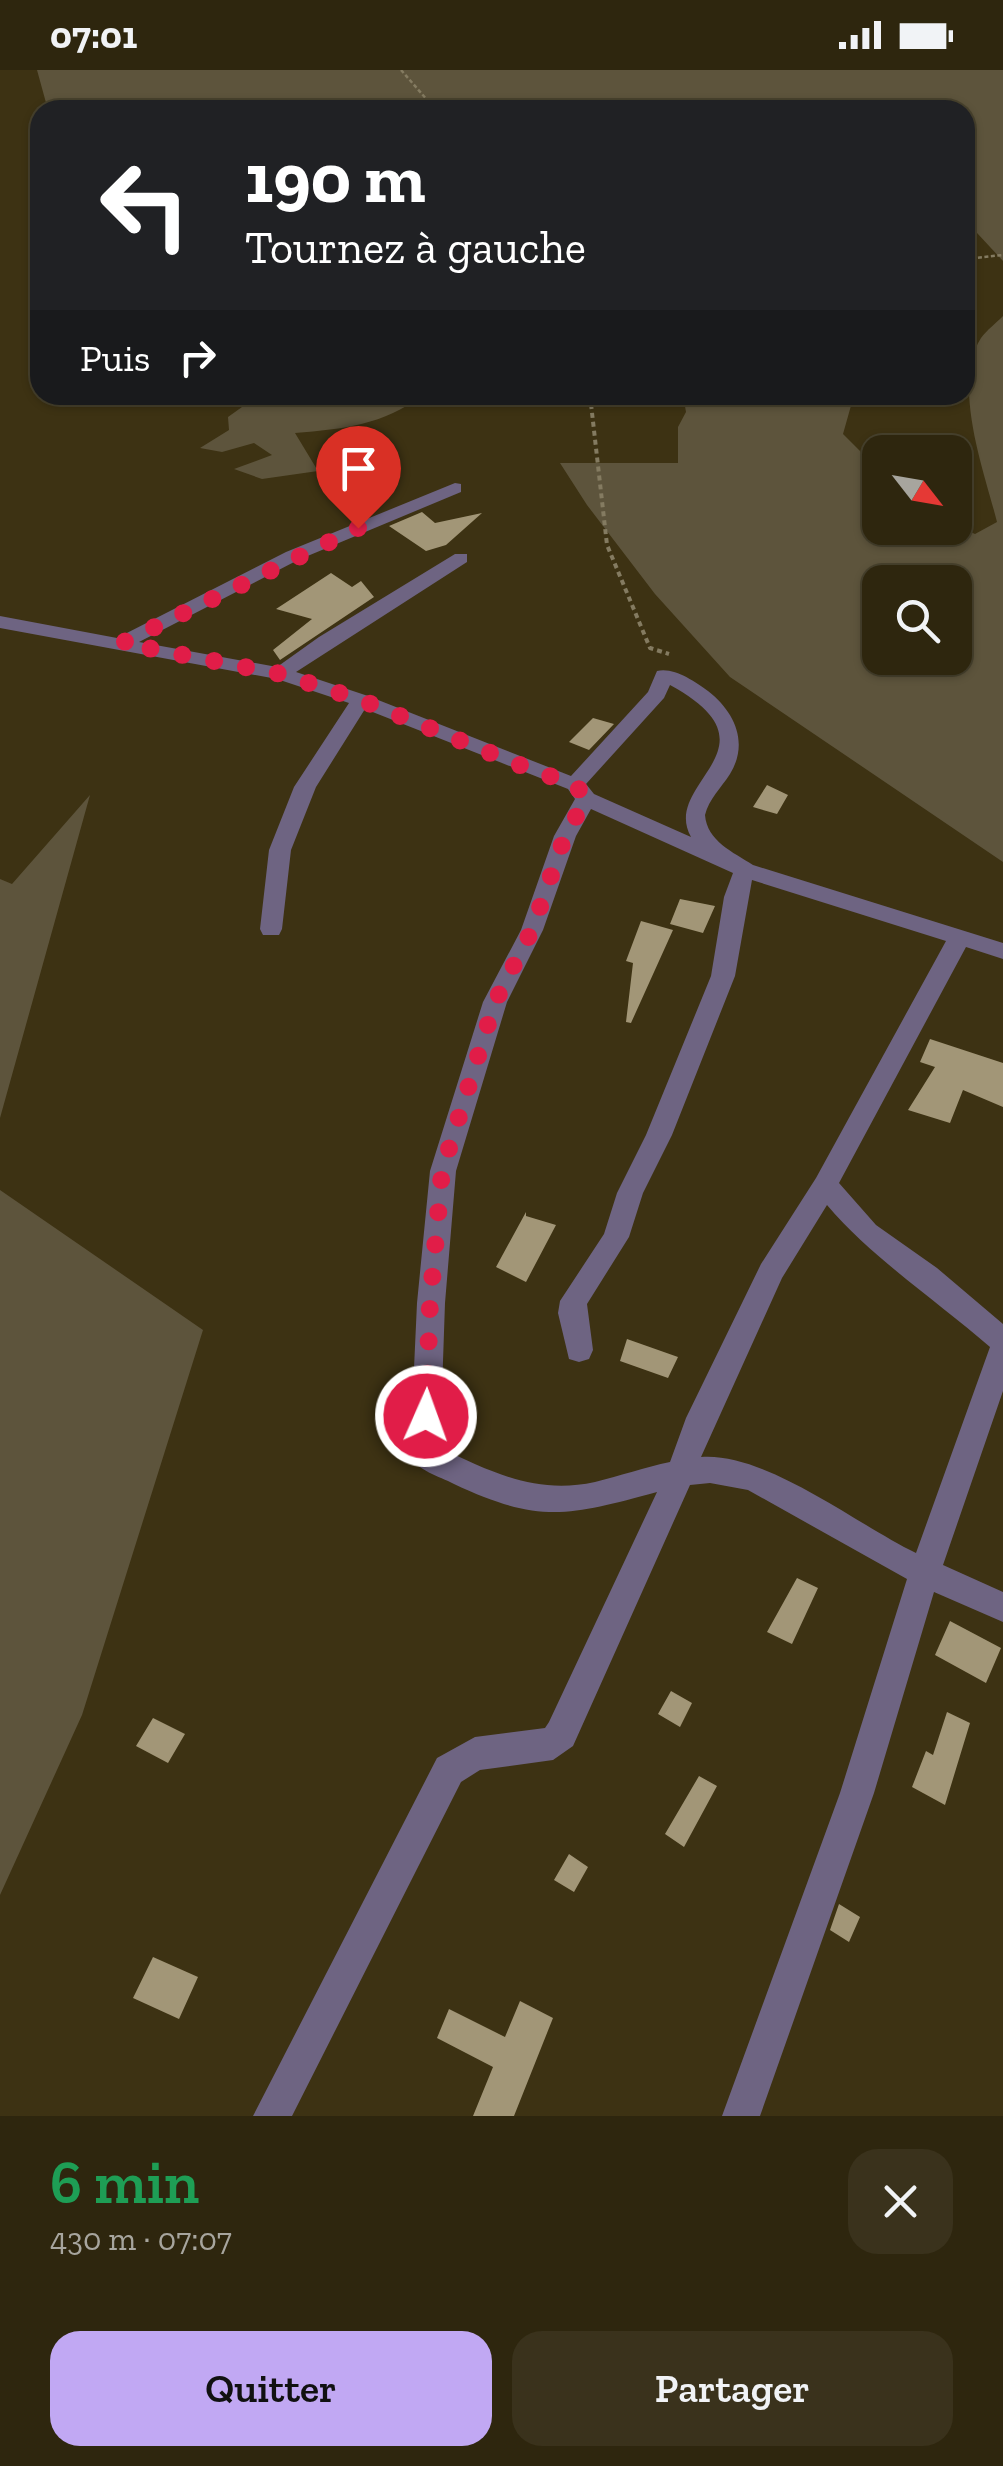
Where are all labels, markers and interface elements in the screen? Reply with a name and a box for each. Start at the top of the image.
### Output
text: 07:01 [50,12,137,58]
text: 190 m [245,136,425,220]
icon: left [80,140,210,270]
text: Tournez à gauche [245,221,586,275]
icon: right [170,330,225,385]
text: Puis [80,335,150,381]
pin [316,426,401,529]
north arrow [862,435,972,545]
map controls [862,435,972,675]
icon: arrive [331,441,386,496]
button: search [862,565,972,675]
position arrow [374,1364,478,1468]
text: 6 min [50,2146,199,2218]
button: close [848,2149,953,2254]
text: 430 m · 07:07 [50,2220,232,2258]
button: Quitter [50,2331,492,2446]
button: Partager [512,2331,953,2446]

